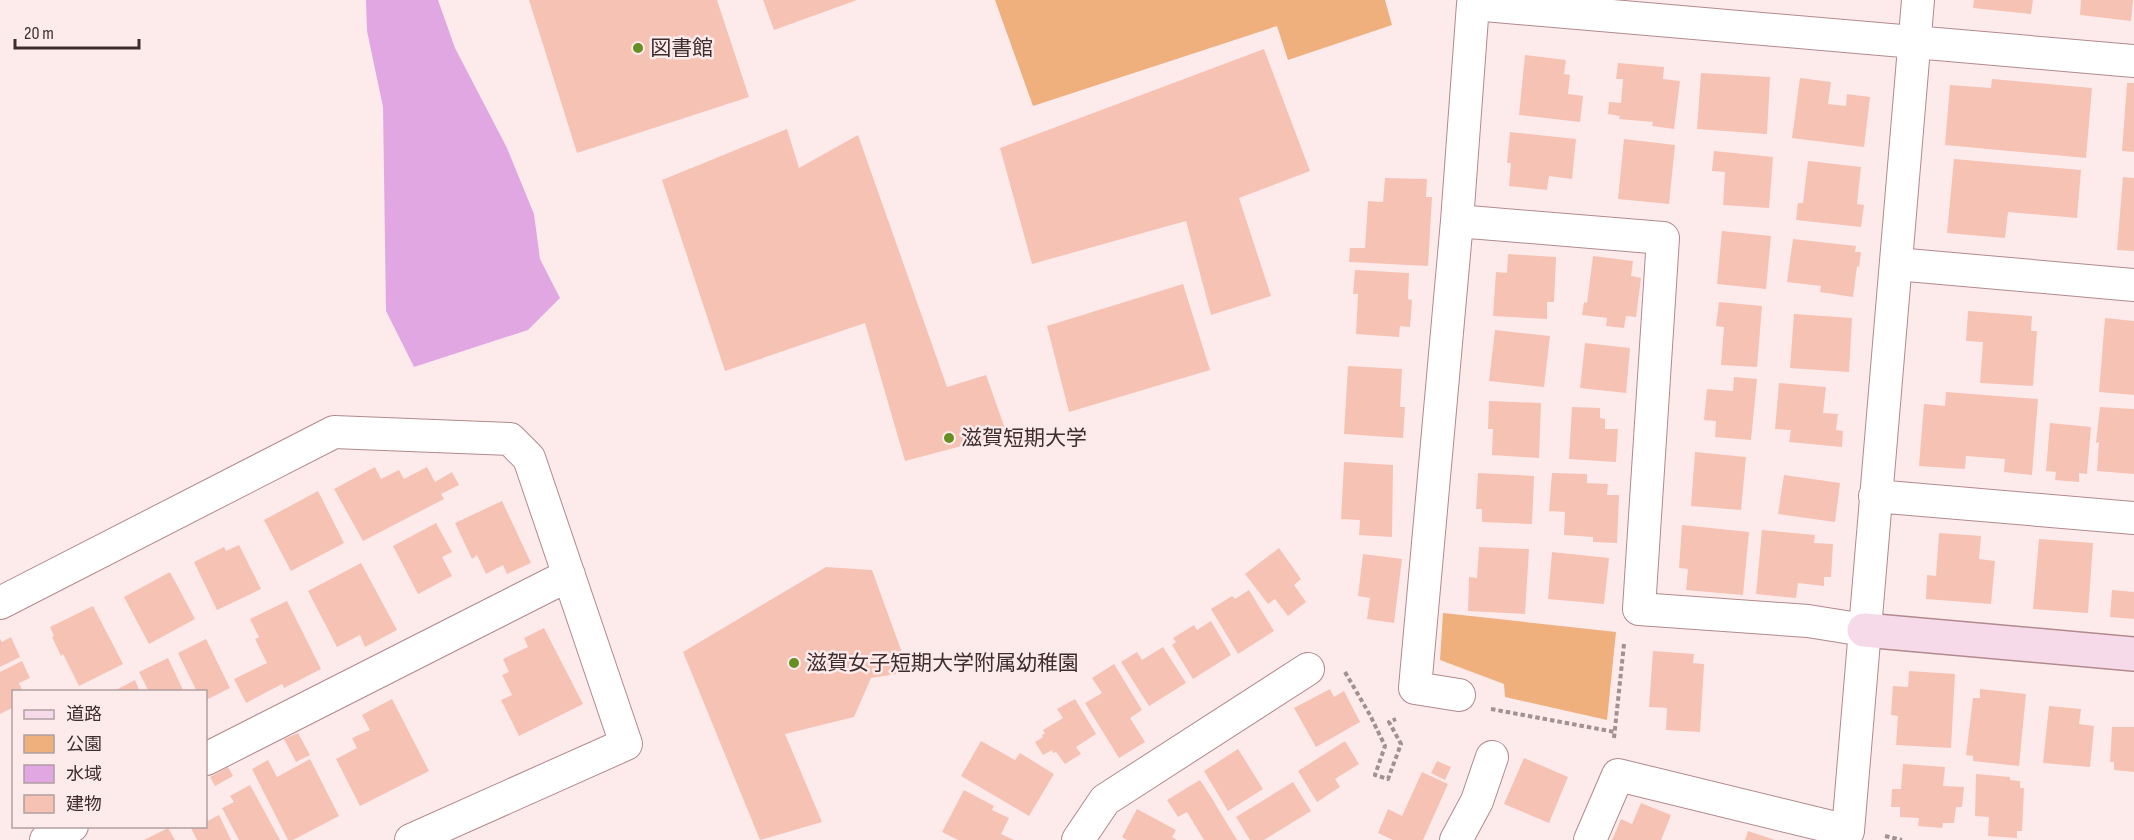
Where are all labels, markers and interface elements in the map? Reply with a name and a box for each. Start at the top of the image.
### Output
scale bar [15,12,140,50]
text: 20 m [24,23,54,44]
place label: 図書館 [650,36,713,61]
marker: 図書館 [631,41,645,55]
place label: 滋賀短期大学 [961,426,1087,451]
marker: 滋賀短期大学 [942,431,956,445]
place label: 滋賀女子短期大学附属幼稚園 [806,651,1079,676]
marker: 滋賀女子短期大学附属幼稚園 [787,656,801,670]
legend [12,690,207,828]
text: 道路 [66,704,102,725]
text: 公園 [66,734,102,755]
text: 水域 [66,764,102,785]
text: 建物 [66,794,102,815]

